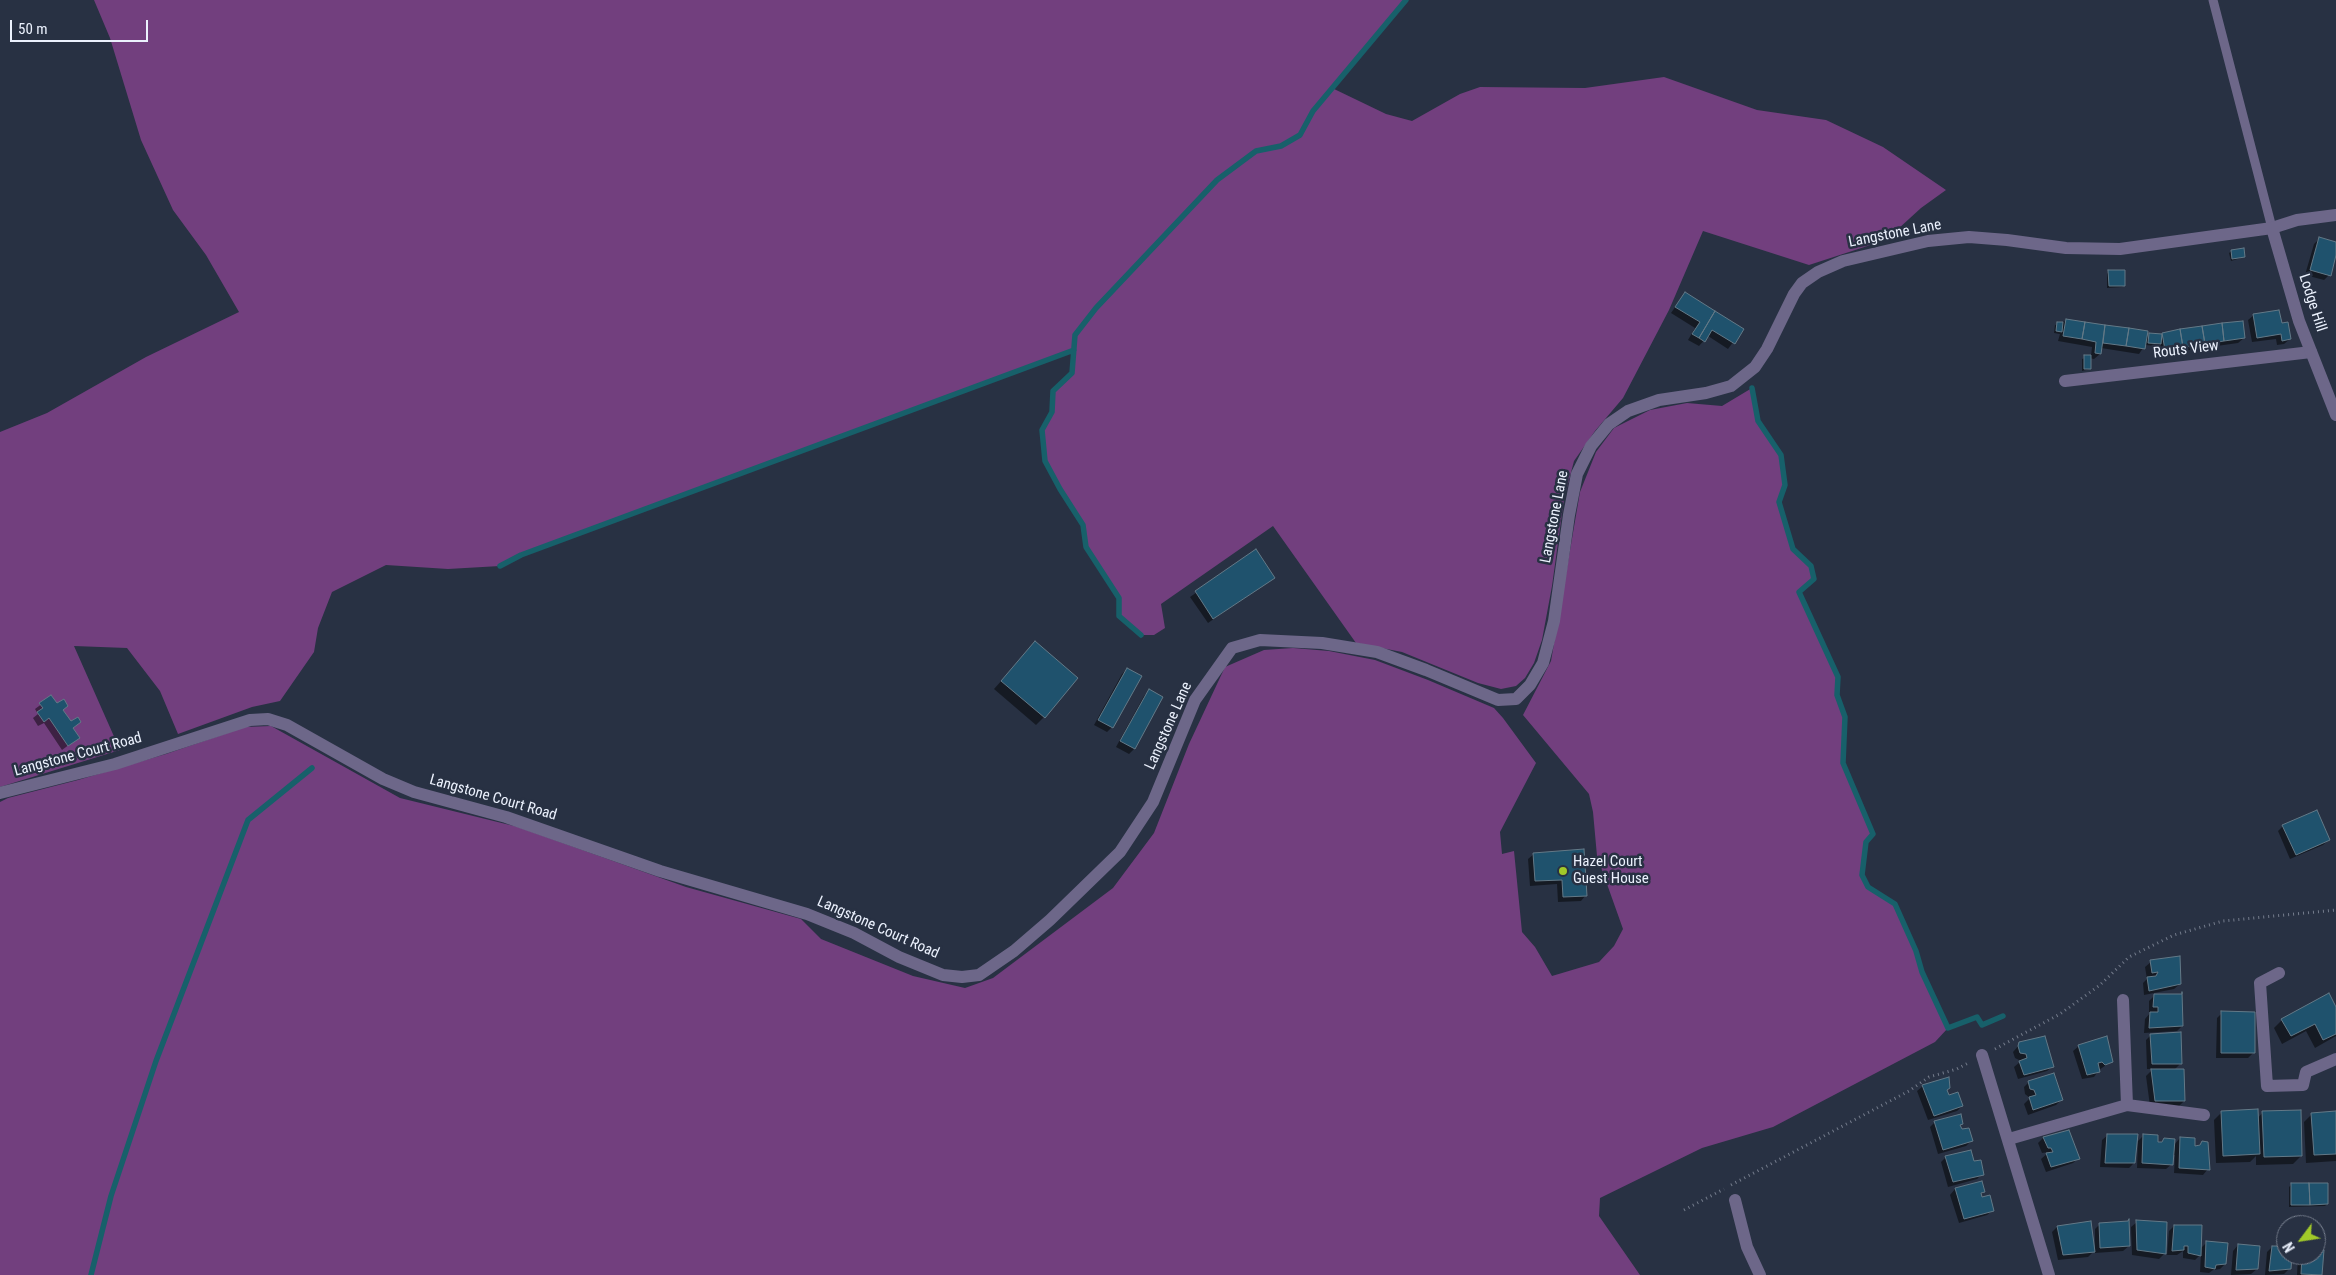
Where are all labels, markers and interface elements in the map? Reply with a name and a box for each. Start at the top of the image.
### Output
scale bar [12,10,150,42]
text: 50 m [18,20,48,38]
street label: Langstone Lane [1847,216,1943,252]
street label: Lodge Hill [2294,272,2330,334]
street label: Routs View [2152,337,2220,363]
street label: Langstone Lane [1537,469,1573,565]
street label: Langstone Lane [1142,679,1196,773]
street label: Langstone Court Road [12,729,144,781]
street label: Langstone Court Road [427,771,559,825]
place label: Hazel Court Guest House [1573,853,1649,888]
marker: Hazel Court Guest House [1557,865,1569,877]
street label: Langstone Court Road [814,893,942,963]
north arrow [2276,1215,2326,1265]
text: N [2280,1239,2298,1255]

